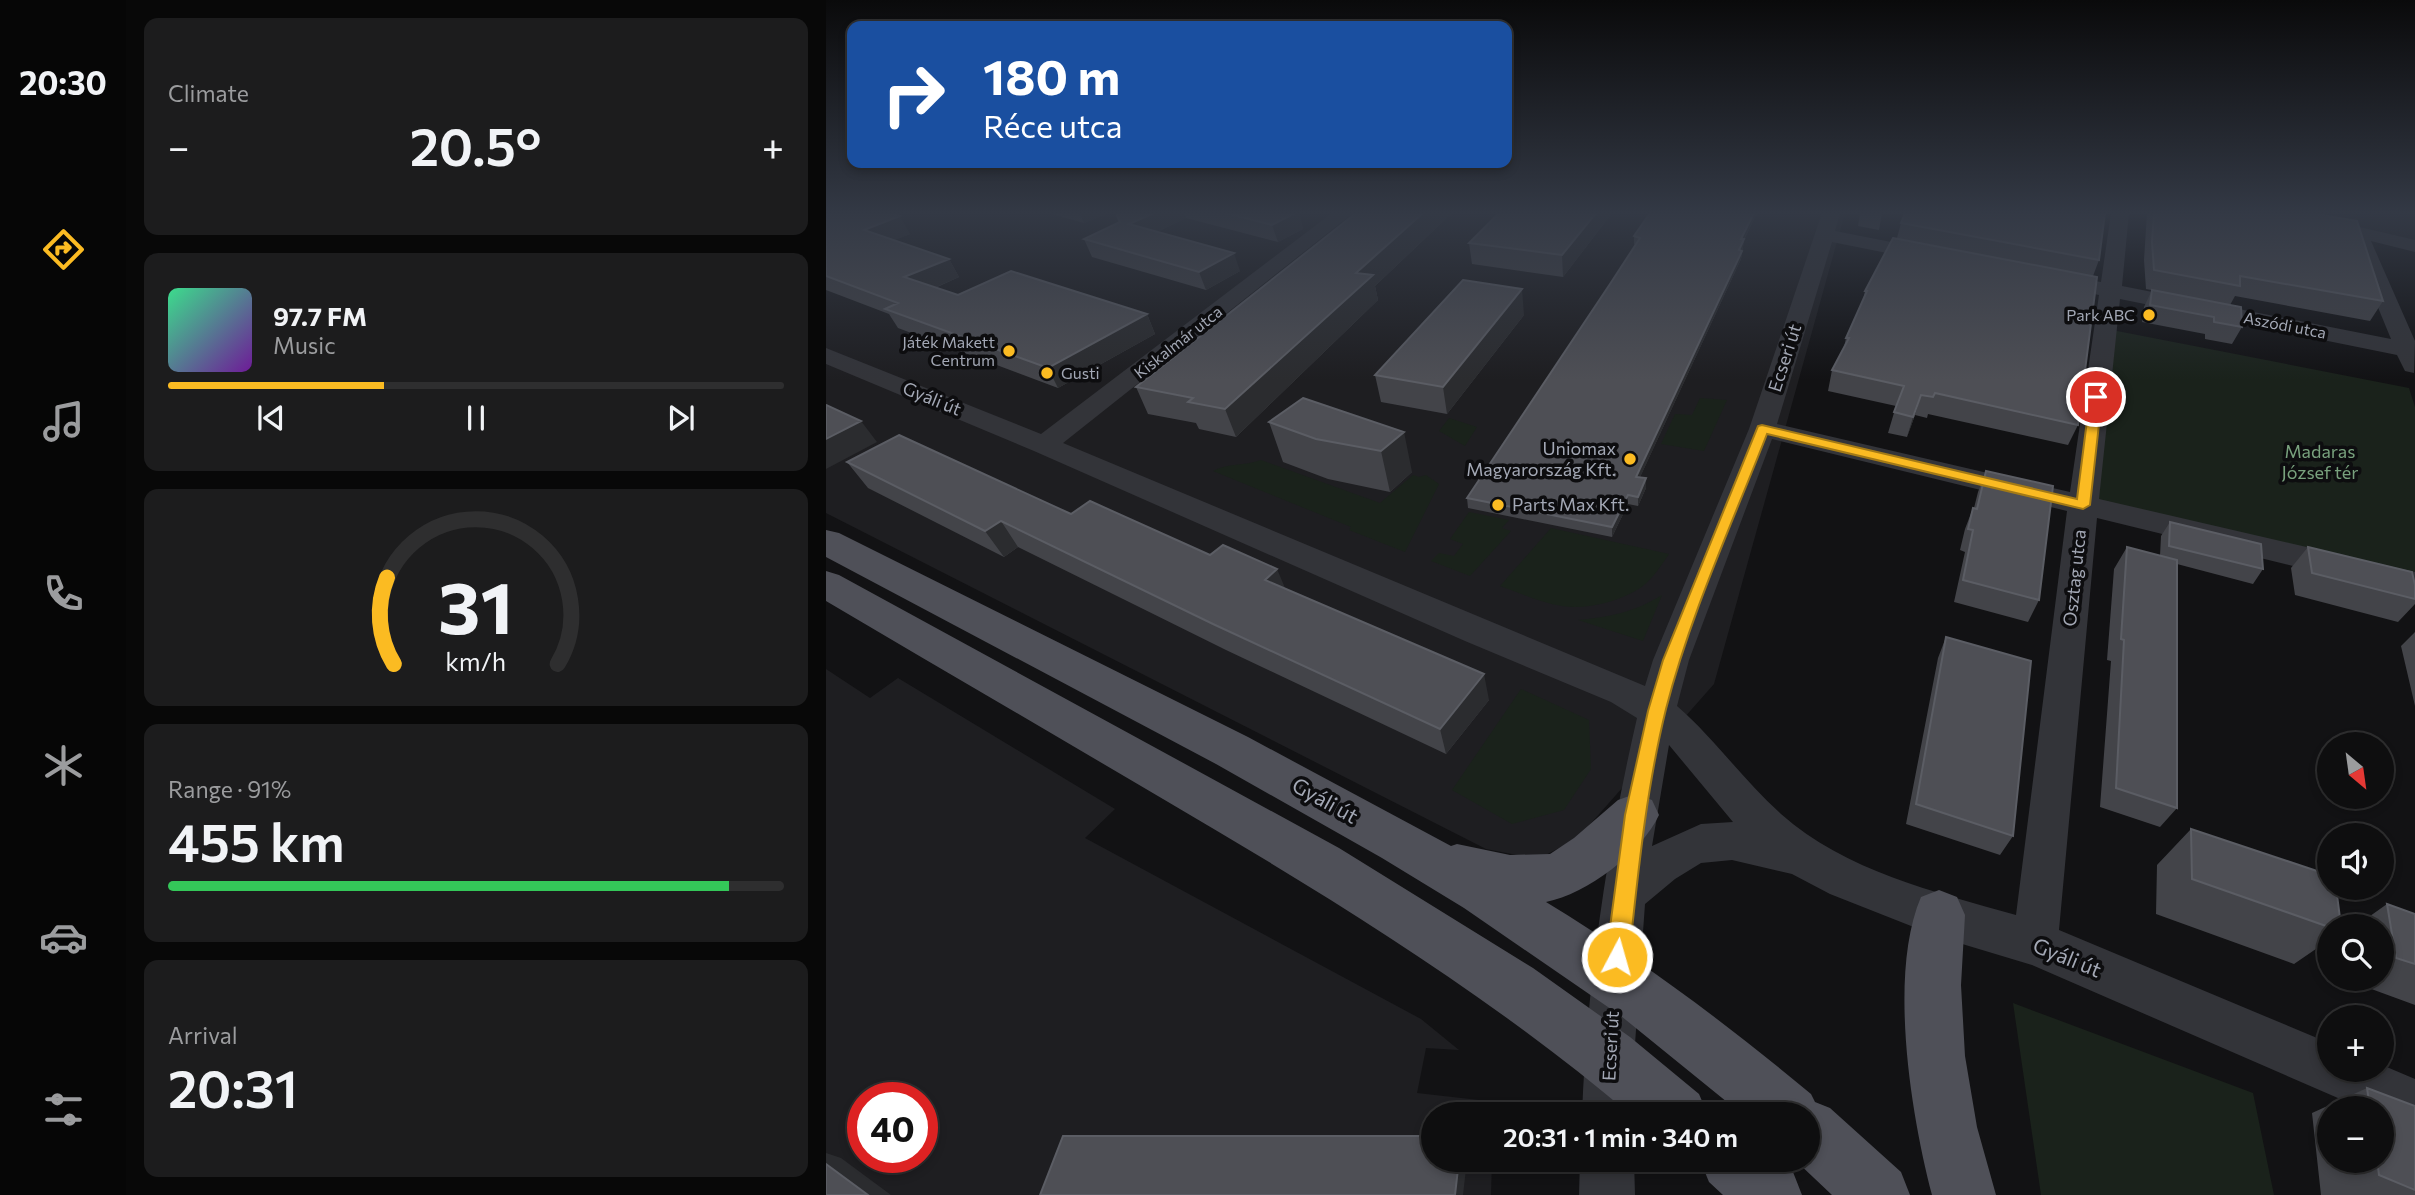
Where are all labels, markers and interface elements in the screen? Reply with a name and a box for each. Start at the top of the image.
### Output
text: 180 m [983,45,1120,105]
icon: right [868,49,959,140]
text: 20:30 [19,62,107,102]
text: Climate [168,79,249,107]
text: Réce utca [983,105,1122,145]
text: 20.5° [410,113,541,177]
text: − [168,122,190,169]
text: + [762,122,784,169]
icon: directions [39,225,88,274]
text: 97.7 FM [273,300,367,331]
street label: Kiskalmár utca [1130,301,1226,382]
place label: Park ABC [2066,305,2135,324]
marker: Park ABC [2141,307,2157,323]
street label: Aszódi utca [2242,307,2328,342]
street label: Ecseri út [1763,321,1805,394]
text: Music [273,331,336,359]
place label: Játék Makett Centrum [902,332,995,369]
marker: Játék Makett Centrum [1001,343,1017,359]
place label: Gusti [1061,363,1100,382]
marker: Gusti [1039,365,1055,381]
pin [2066,367,2126,427]
street label: Gyáli út [900,376,965,420]
icon: arrive [2077,378,2115,416]
icon: music [39,397,88,446]
icon: previous [252,399,290,437]
icon: pause [457,399,495,437]
icon: next [662,399,700,437]
place label: Uniomax Magyarország Kft. [1466,437,1616,480]
park label: Madaras József tér [2282,440,2358,483]
marker: Uniomax Magyarország Kft. [1622,451,1638,467]
place label: Parts Max Kft. [1512,493,1629,515]
marker: Parts Max Kft. [1490,497,1506,513]
street label: Osztag utca [2058,528,2090,628]
text: 31 [438,560,514,649]
icon: phone [39,569,88,618]
text: km/h [446,645,506,675]
north arrow [2317,732,2394,808]
map controls [2317,732,2394,1173]
icon: climate [39,741,88,790]
street label: Gyáli út [1288,771,1363,828]
text: Range · 91% [168,775,291,803]
text: 455 km [168,809,345,873]
button: sound [2317,823,2394,900]
icon: car [39,913,88,962]
button: search [2317,914,2394,991]
position arrow [1580,920,1654,994]
street label: Gyáli út [2030,932,2105,982]
button: + [2317,1005,2394,1082]
street label: Ecseri út [1597,1010,1623,1081]
text: Arrival [168,1021,238,1049]
text: 20:31 [168,1055,298,1119]
speed limit sign: 40 [847,1082,938,1173]
icon: filters [39,1085,88,1134]
button: − [2317,1096,2394,1173]
text: 20:31 · 1 min · 340 m [1503,1121,1738,1152]

